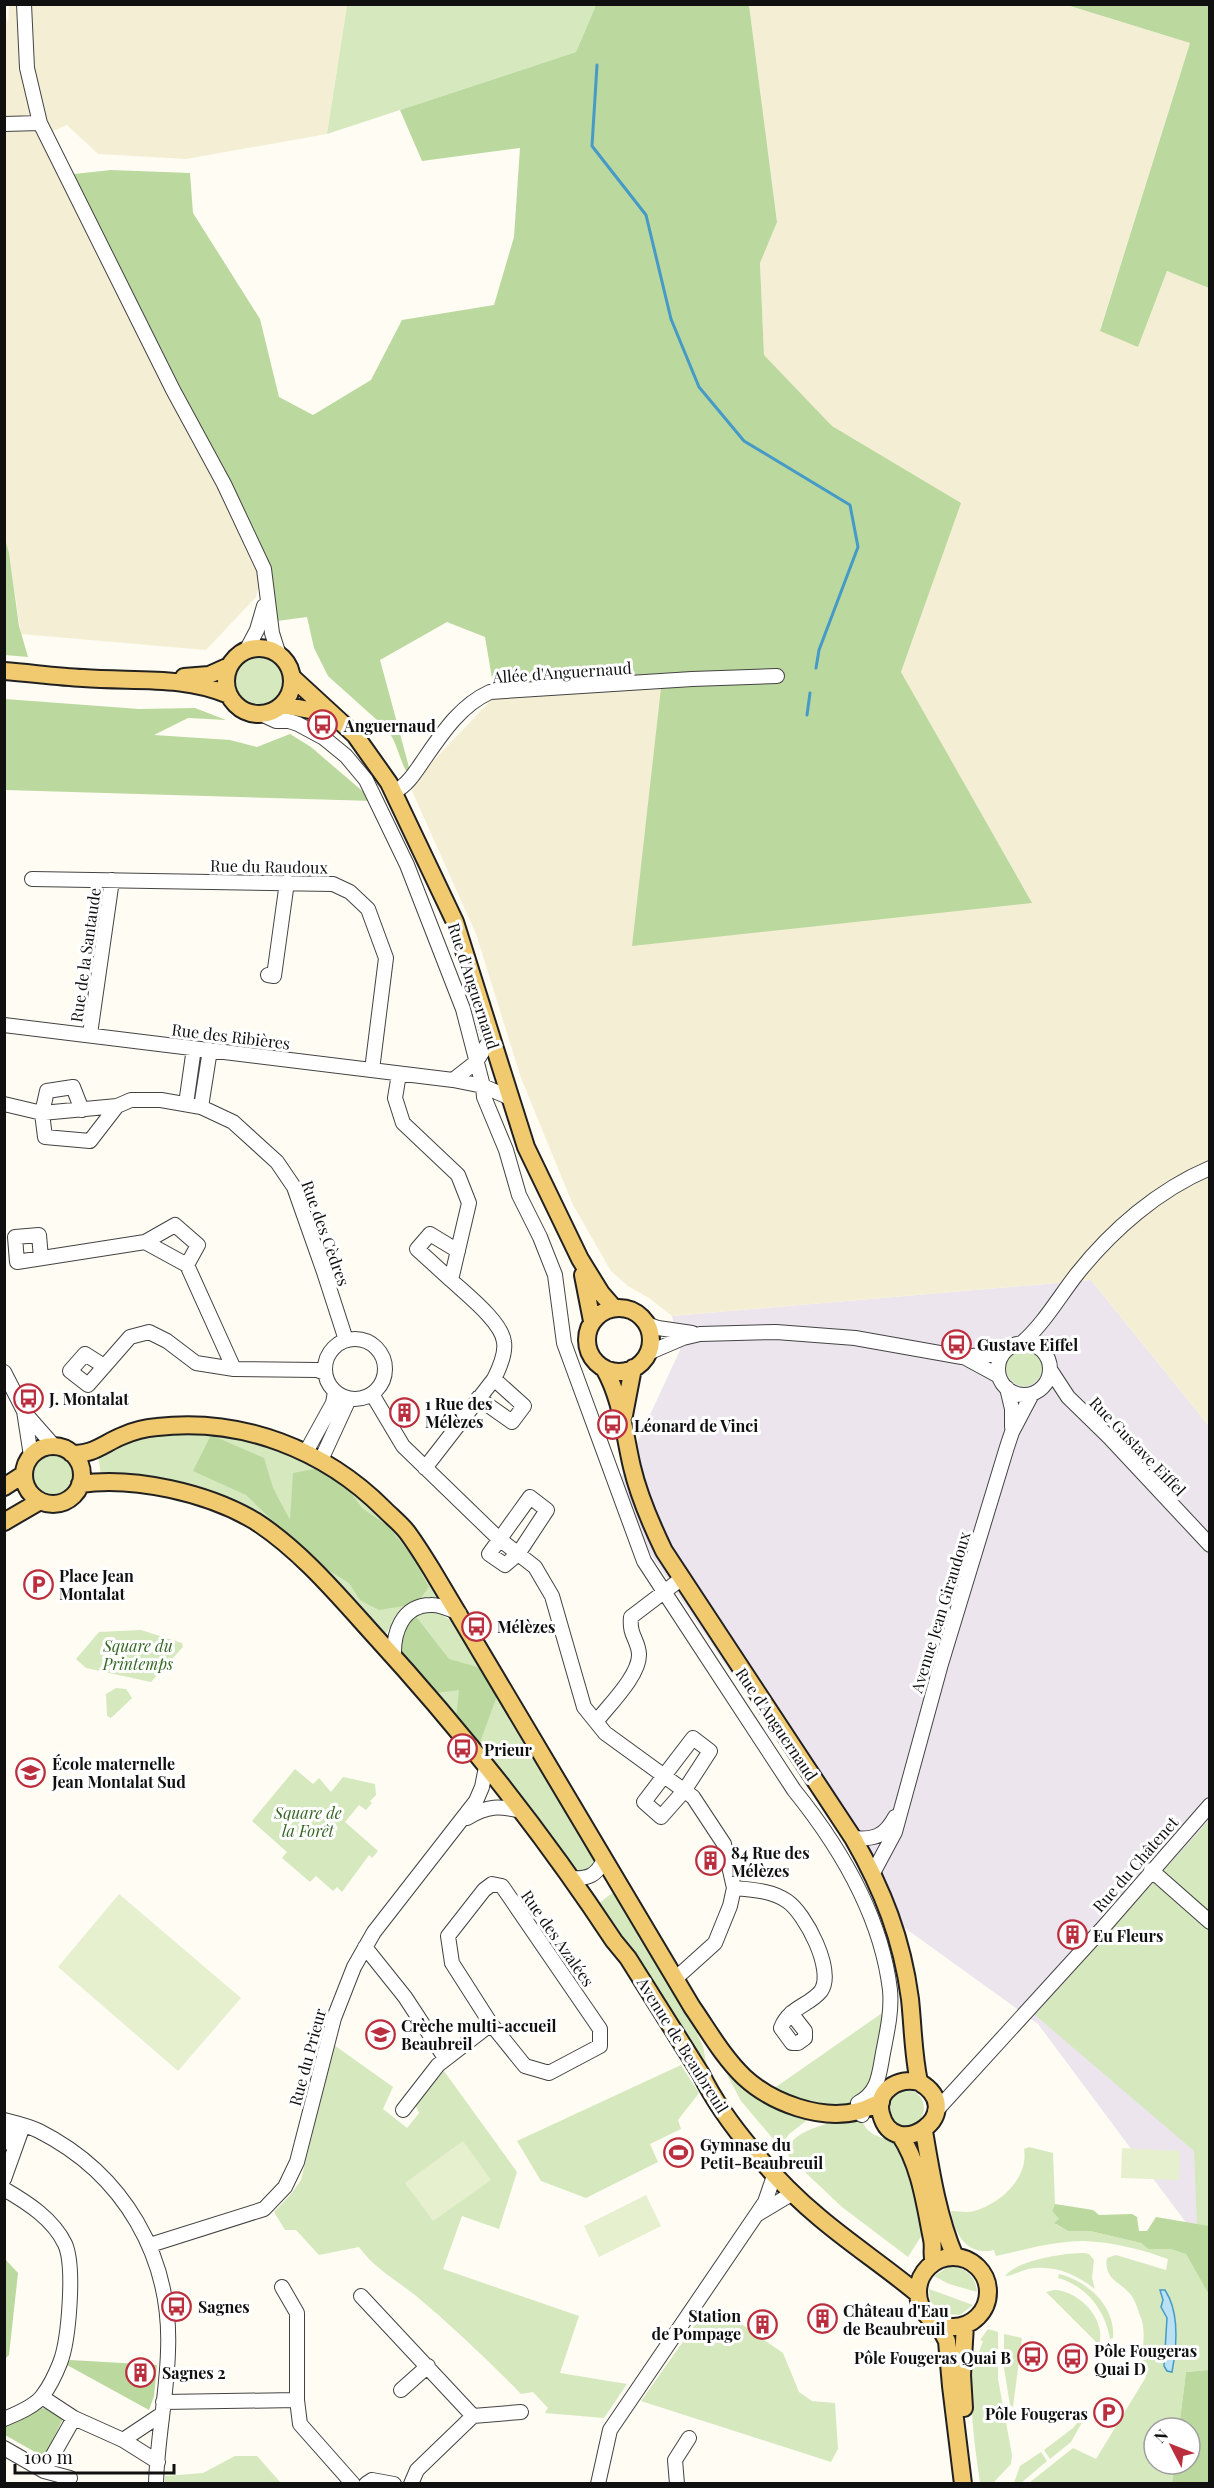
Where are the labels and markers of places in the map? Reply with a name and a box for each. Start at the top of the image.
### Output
bus stop icon: Anguernaud [307,709,339,741]
place label: Anguernaud [343,715,436,736]
bus stop icon: Gustave Eiffel [940,1328,972,1360]
place label: Gustave Eiffel [977,1334,1078,1355]
bus stop icon: J. Montalat [12,1382,44,1414]
place label: J. Montalat [48,1388,129,1409]
place label: 1 Rue des Mélèzes [425,1393,492,1432]
building icon: 1 Rue des Mélèzes [388,1396,420,1428]
bus stop icon: Léonard de Vinci [597,1409,629,1441]
place label: Léonard de Vinci [634,1415,758,1436]
place label: Place Jean Montalat [59,1565,134,1604]
parking icon: Place Jean Montalat [22,1568,54,1600]
bus stop icon: Mélèzes [460,1610,492,1642]
place label: Mélèzes [497,1616,556,1637]
bus stop icon: Prieur [447,1733,479,1765]
place label: Prieur [484,1739,533,1760]
place label: École maternelle Jean Montalat Sud [51,1753,186,1792]
school or university icon: École maternelle Jean Montalat Sud [15,1756,47,1788]
place label: 84 Rue des Mélèzes [731,1842,810,1881]
building icon: 84 Rue des Mélèzes [694,1845,726,1877]
building icon: Eu Fleurs [1056,1919,1088,1951]
place label: Eu Fleurs [1093,1925,1163,1946]
place label: Crèche multi-accueil Beaubreil [401,2015,556,2054]
school or university icon: Crèche multi-accueil Beaubreil [364,2018,396,2050]
place label: Gymnase du Petit-Beaubreuil [700,2134,823,2173]
sports icon: Gymnase du Petit-Beaubreuil [663,2137,695,2169]
bus stop icon: Sagnes [161,2290,193,2322]
place label: Sagnes [198,2296,250,2317]
place label: Château d'Eau de Beaubreuil [843,2300,949,2339]
building icon: Château d'Eau de Beaubreuil [806,2303,838,2335]
place label: Station de Pompage [652,2305,741,2344]
building icon: Station de Pompage [746,2308,778,2340]
place label: Pôle Fougeras Quai D [1094,2340,1197,2379]
bus stop icon: Pôle Fougeras Quai B [1016,2341,1048,2373]
bus stop icon: Pôle Fougeras Quai D [1057,2343,1089,2375]
place label: Pôle Fougeras Quai B [854,2347,1011,2368]
building icon: Sagnes 2 [125,2356,157,2388]
place label: Sagnes 2 [162,2362,226,2383]
parking icon: Pôle Fougeras [1093,2397,1125,2429]
place label: Pôle Fougeras [985,2403,1088,2424]

